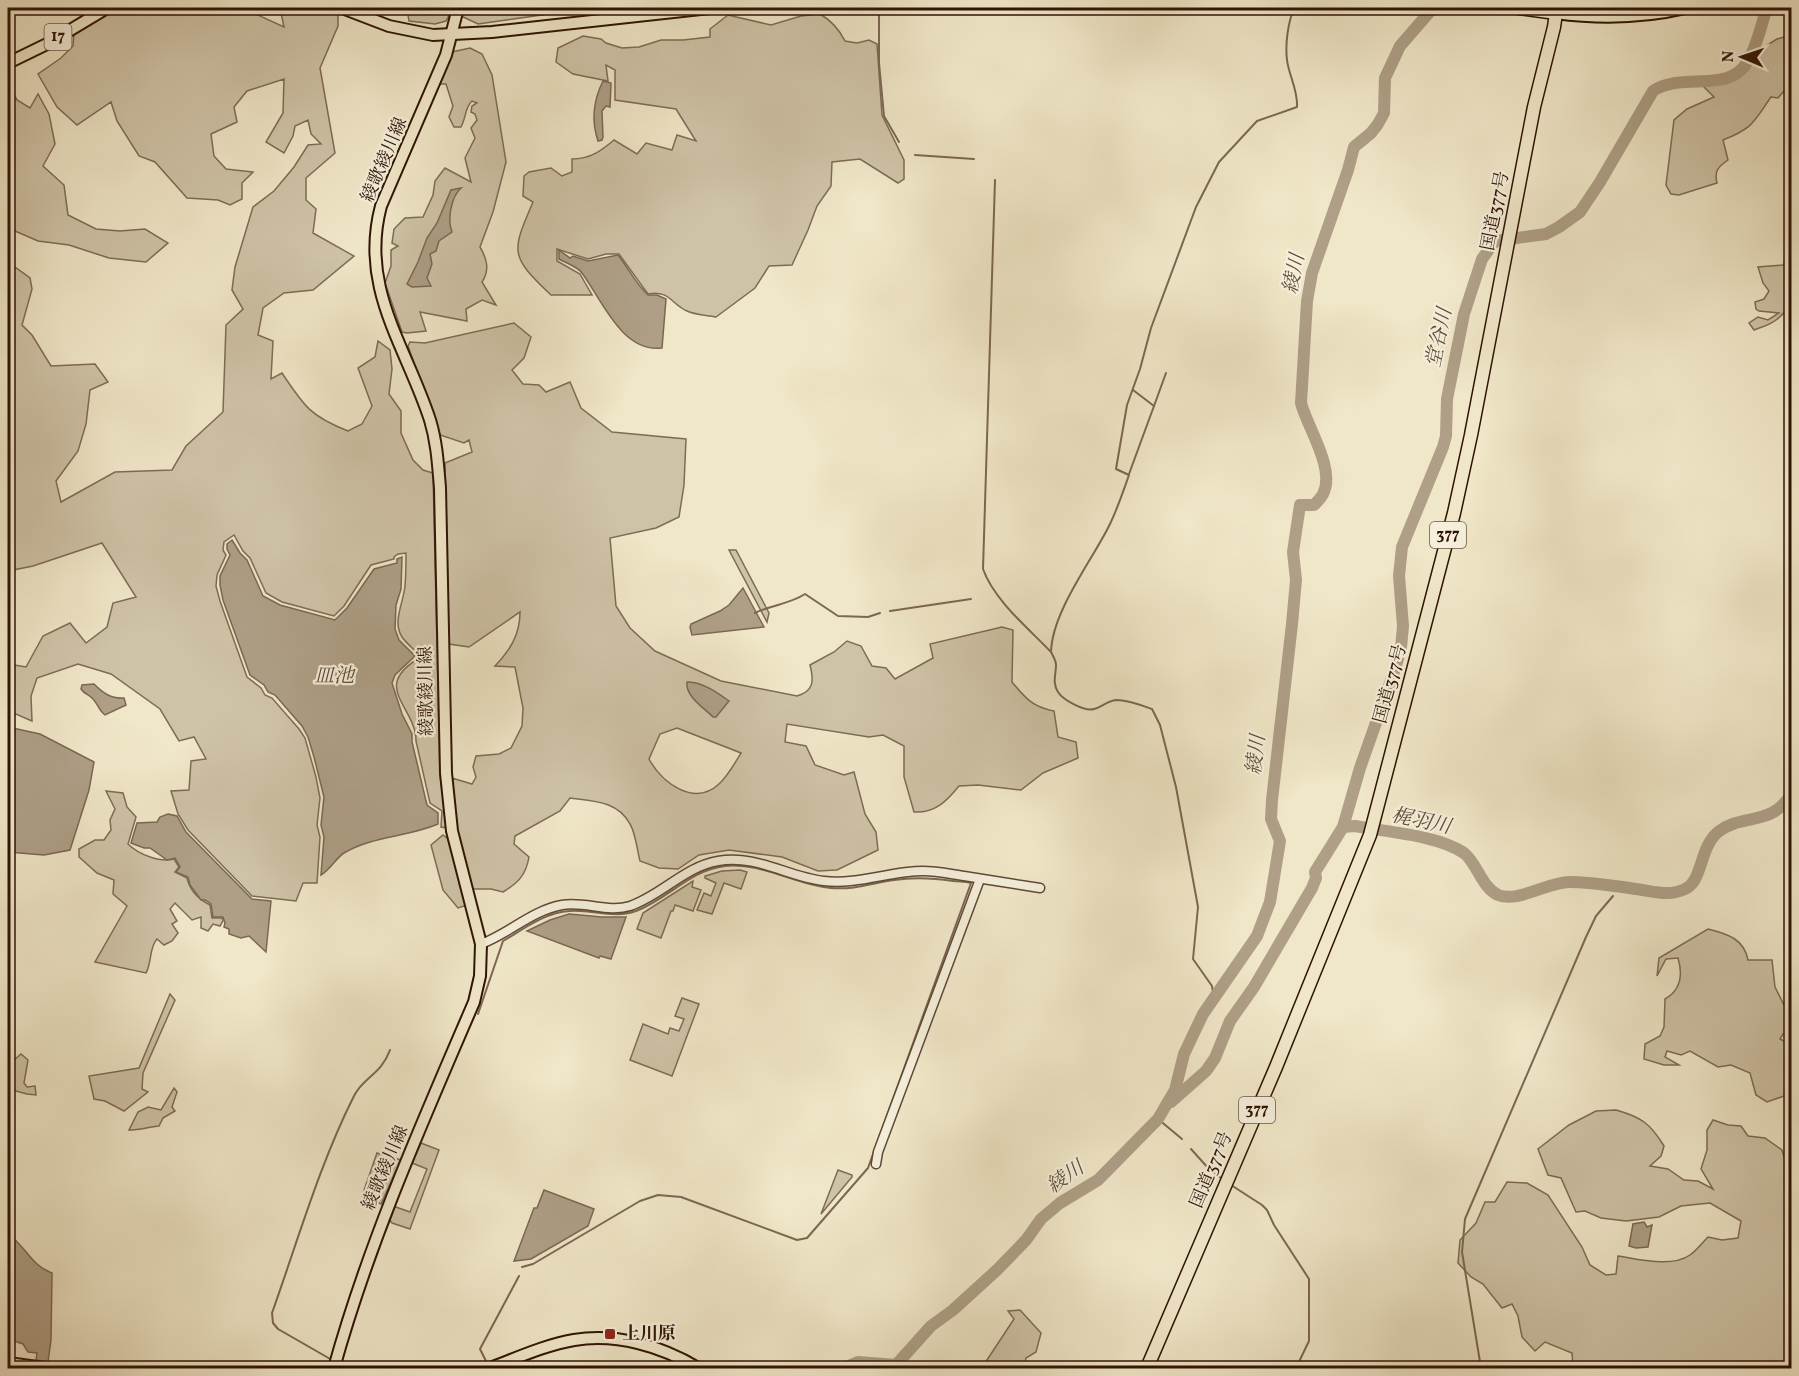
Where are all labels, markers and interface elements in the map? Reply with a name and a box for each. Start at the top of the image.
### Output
road number: 17 [44,24,72,50]
north arrow [1712,27,1772,87]
text: N [1718,50,1740,63]
street label: 綾歌綾川線 [356,114,414,206]
street label: 国道377号 [1476,169,1516,253]
water label: 綾川 [1277,250,1313,296]
water label: 堂谷川 [1420,304,1460,370]
road number: 377 [1430,522,1466,548]
street label: 国道377号 [1368,642,1414,726]
street label: 綾歌綾川線 [414,646,440,736]
water label: 皿池 [314,663,356,691]
water label: 綾川 [1241,731,1274,777]
water label: 梶羽川 [1389,802,1455,842]
road number: 377 [1239,1097,1275,1123]
street label: 綾歌綾川線 [357,1122,415,1214]
street label: 国道377号 [1185,1128,1239,1212]
water label: 綾川 [1042,1154,1092,1201]
place label: 上川原 [622,1322,676,1347]
marker: 上川原 [603,1327,617,1341]

